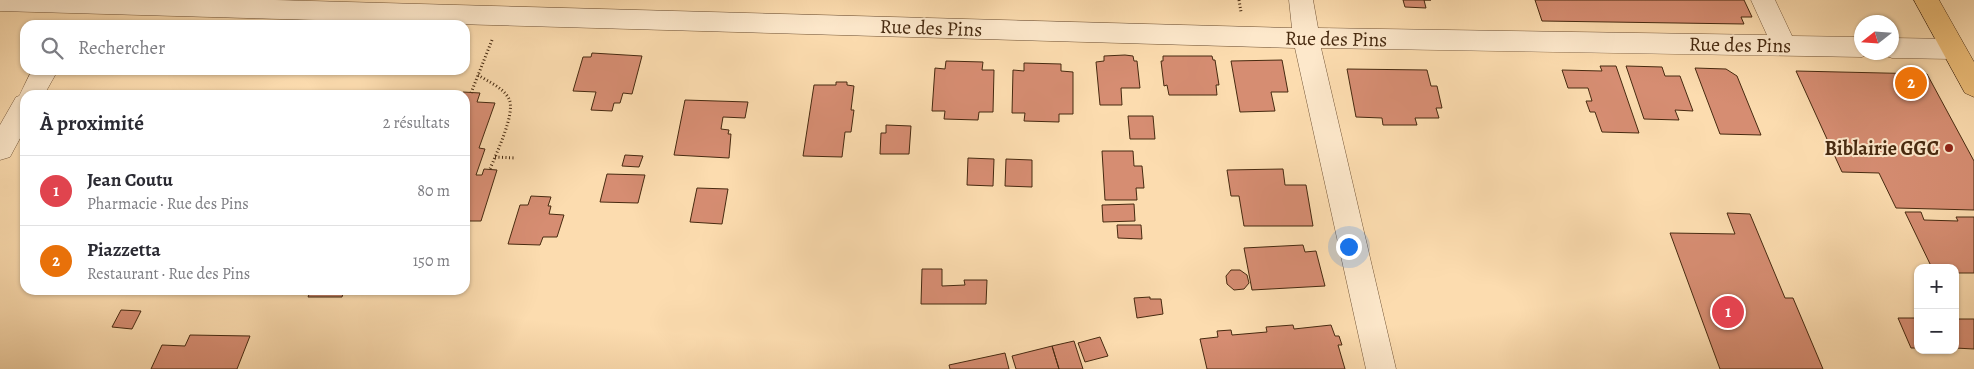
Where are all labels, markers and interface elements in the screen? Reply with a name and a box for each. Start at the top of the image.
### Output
street label: Rue des Pins [879,13,983,43]
north arrow [1854,15,1899,60]
search box [20,20,470,75]
street label: Rue des Pins [1285,25,1387,53]
street label: Rue des Pins [1689,31,1791,59]
icon: search [38,34,66,62]
text: Rechercher [78,35,165,61]
pin: 2 [1895,64,1927,102]
text: À proximité [40,109,144,137]
text: 2 résultats [383,112,450,134]
place label: Biblairie GGC [1824,135,1939,162]
marker: Biblairie GGC [1943,142,1955,154]
text: Jean Coutu [87,167,173,193]
text: 1 [53,180,59,202]
text: 80 m [417,180,450,202]
text: Pharmacie · Rue des Pins [87,193,249,215]
your location [1336,234,1362,260]
text: Piazzetta [87,237,161,263]
text: 2 [52,250,60,272]
text: 150 m [413,250,450,272]
text: Restaurant · Rue des Pins [87,263,250,285]
map controls [1914,264,1959,354]
button: + [1914,264,1959,309]
pin: 1 [1712,293,1744,331]
button: − [1914,309,1959,354]

